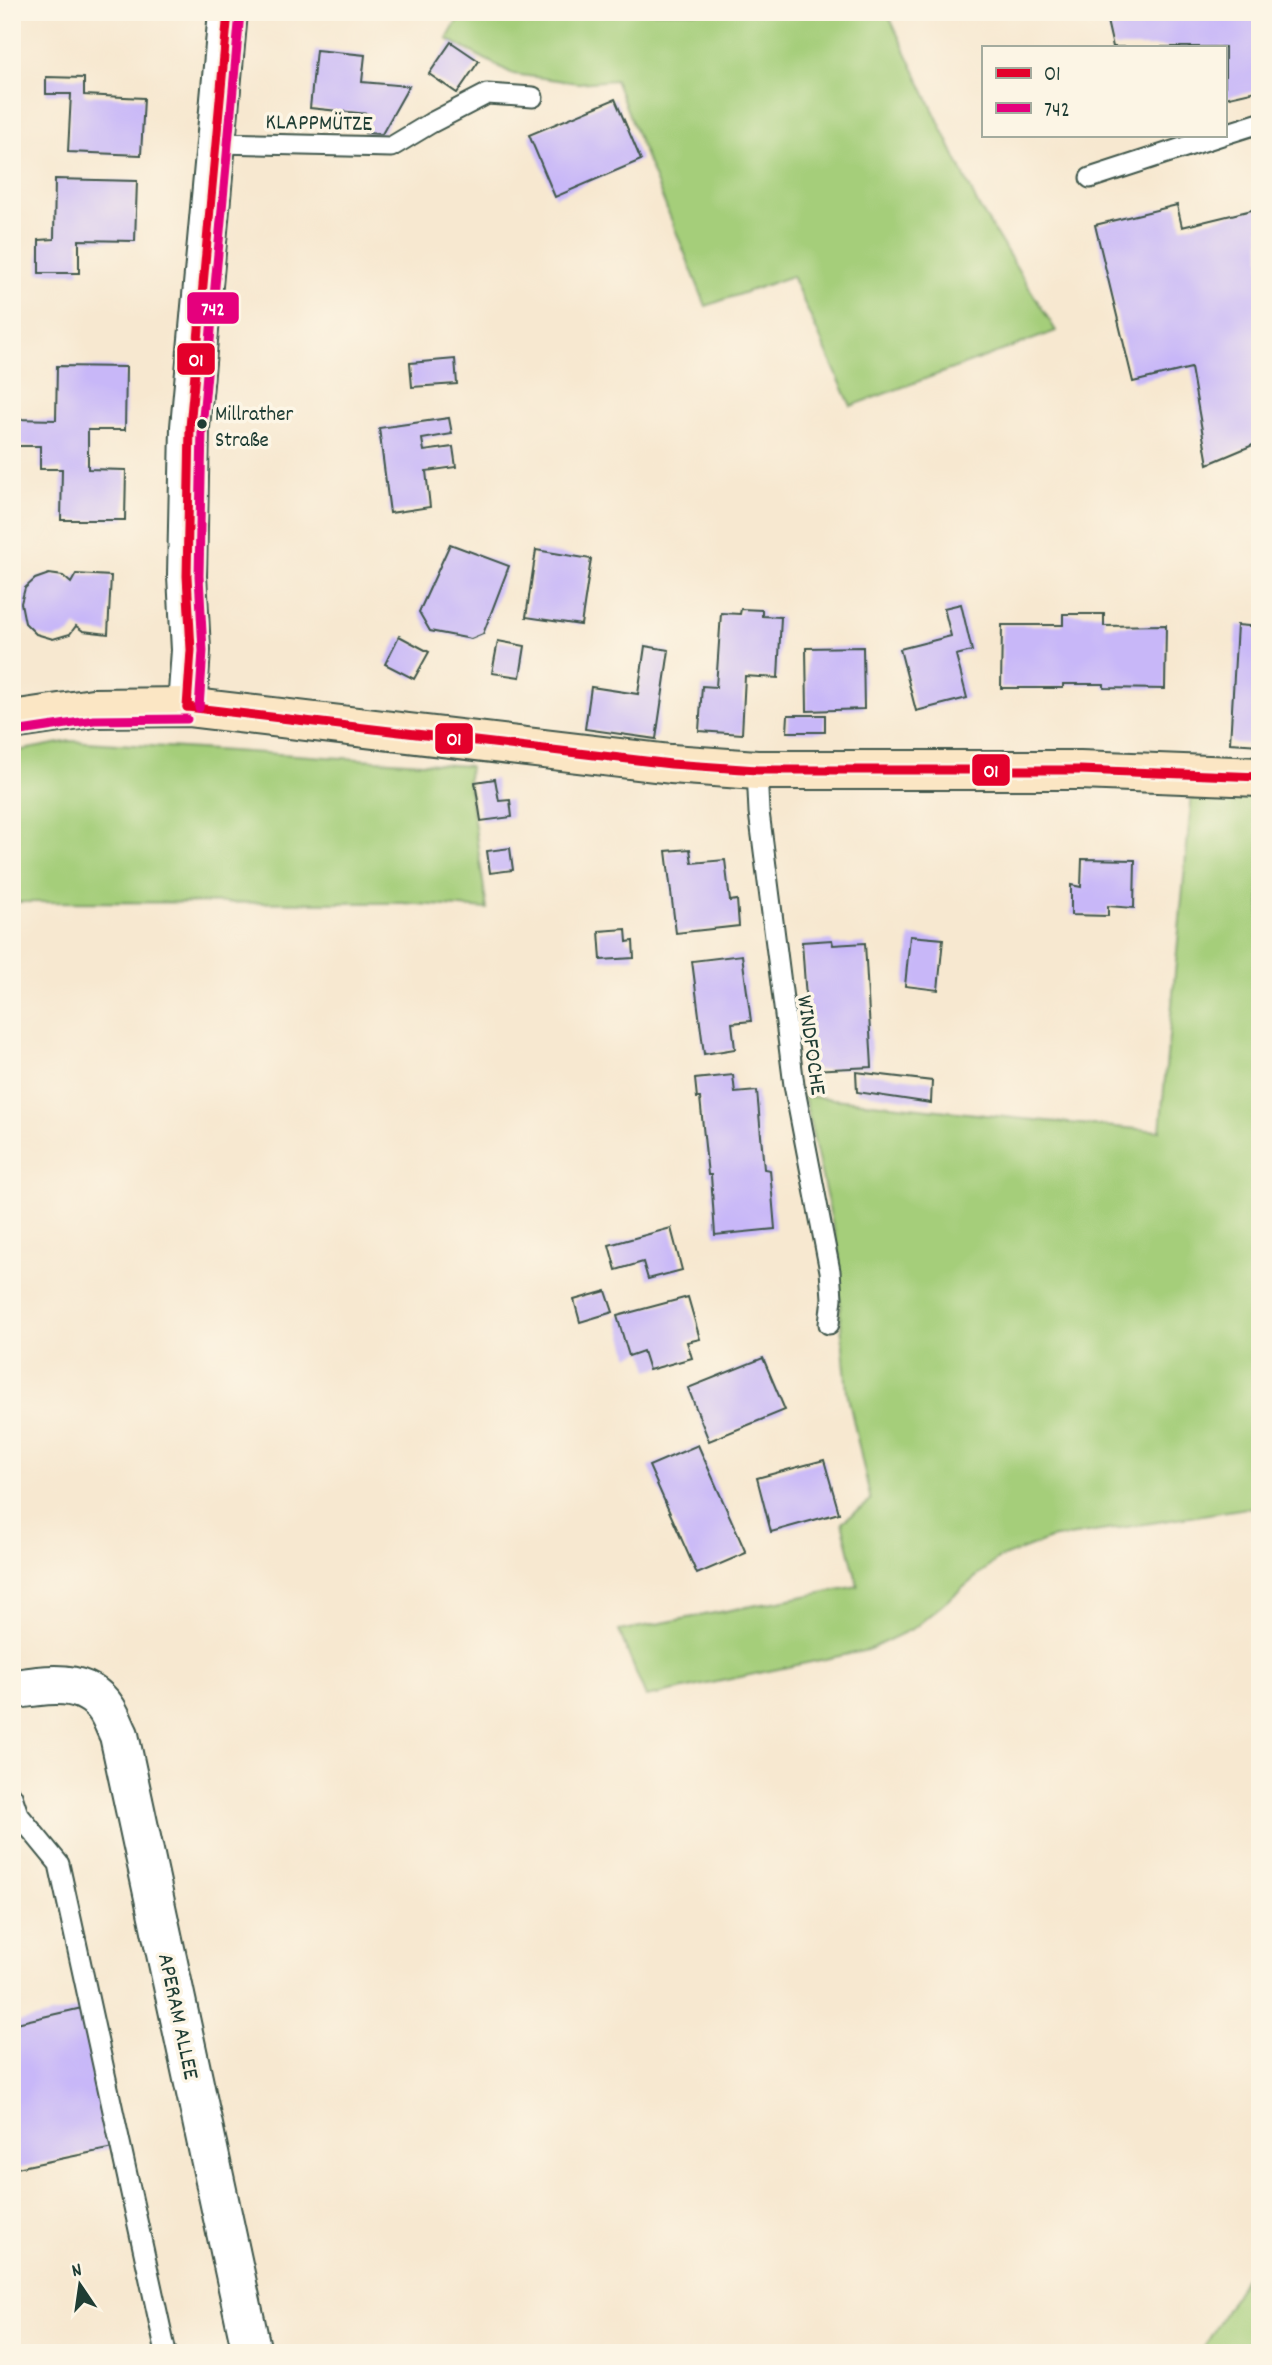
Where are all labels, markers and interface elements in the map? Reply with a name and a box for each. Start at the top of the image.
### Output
legend [982,46,1226,136]
text: O1 [1044,61,1061,91]
text: 742 [1044,97,1070,127]
street label: KLAPPMÜTZE [265,107,373,142]
line badge: 742 [186,291,240,325]
text: 742 [201,298,225,325]
line badge: O1 [176,342,216,376]
text: O1 [188,349,204,376]
place label: Millrather Straße [215,401,293,457]
marker: Millrather Straße [195,417,209,431]
line badge: O1 [434,722,474,755]
text: O1 [446,728,462,755]
line badge: O1 [971,753,1011,787]
text: O1 [983,760,999,787]
street label: WINDFOCHE [786,993,833,1098]
street label: APERAM ALLEE [147,1951,206,2083]
north arrow [46,2250,116,2320]
text: N [69,2258,85,2286]

